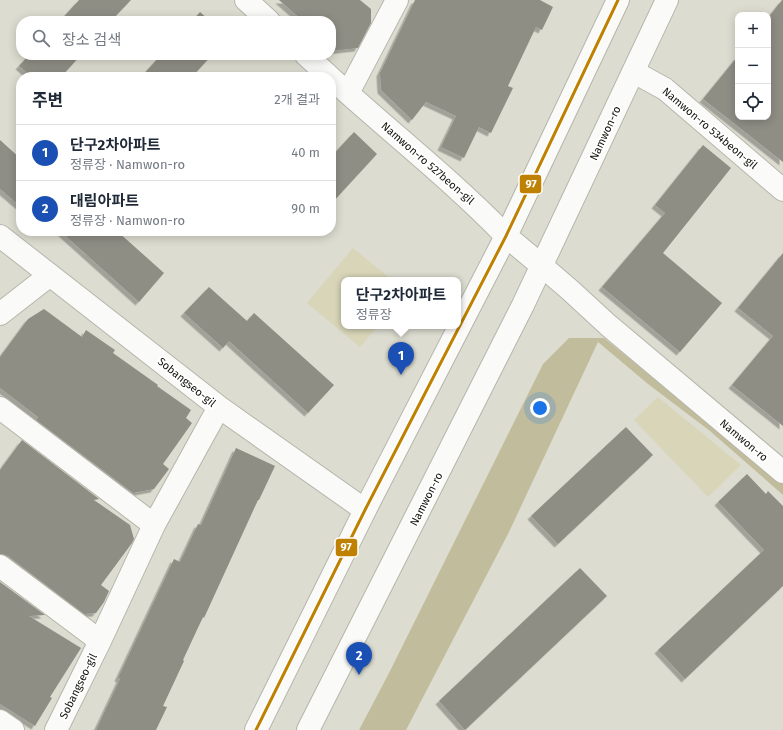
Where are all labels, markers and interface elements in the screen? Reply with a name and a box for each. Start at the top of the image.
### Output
map controls [735,12,771,120]
button: + [735,12,771,48]
search box [16,16,336,60]
icon: search [30,27,52,49]
text: 장소 검색 [62,31,121,49]
button: − [735,48,771,84]
button: locate [735,84,771,120]
street label: Namwon-ro 534beon-gil [660,85,760,172]
text: 주변 [32,90,63,111]
text: 2개 결과 [274,92,320,107]
street label: Namwon-ro [587,104,624,162]
street label: Namwon-ro 527beon-gil [379,119,477,207]
text: 단구2차아파트 [70,136,161,154]
text: 1 [42,145,48,160]
text: 40 m [291,145,320,160]
text: 정류장 · Namwon-ro [70,157,185,172]
line badge: 97 [519,174,542,194]
text: 97 [525,178,537,191]
text: 대림아파트 [70,192,139,210]
text: 2 [42,201,48,216]
text: 90 m [291,201,320,216]
text: 정류장 · Namwon-ro [70,213,185,228]
popup [341,277,461,329]
text: 단구2차아파트 [356,286,446,304]
text: 정류장 [356,307,392,322]
pin: 1 [388,342,414,375]
street label: Sobangseo-gil [155,355,218,410]
your location [530,398,550,418]
street label: Namwon-ro [717,417,770,464]
street label: Namwon-ro [407,470,446,528]
line badge: 97 [335,538,358,557]
text: 97 [340,541,352,554]
pin: 2 [346,642,372,675]
street label: Sobangseo-gil [57,651,100,721]

